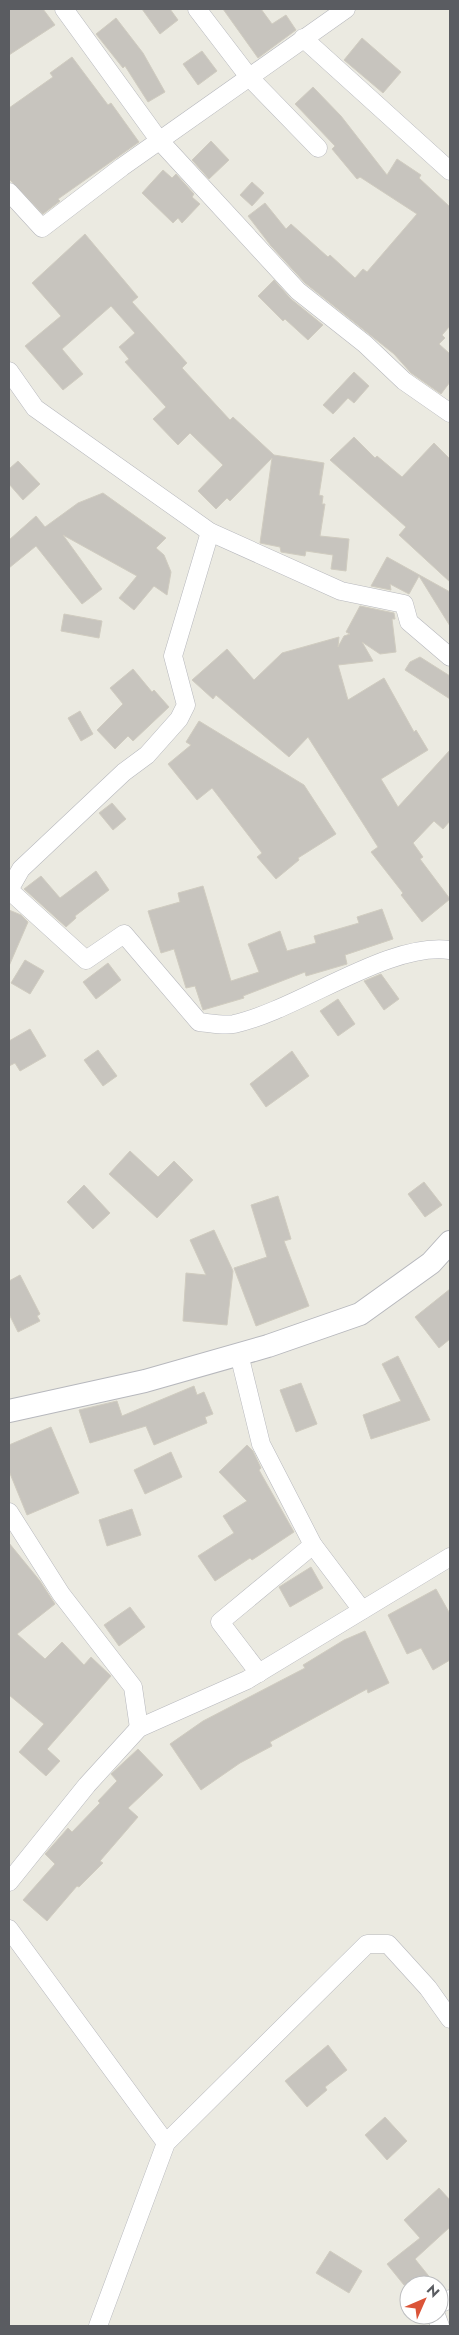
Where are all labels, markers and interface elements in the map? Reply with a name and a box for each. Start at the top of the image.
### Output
north arrow [399,2275,449,2325]
text: N [422,2280,444,2302]

